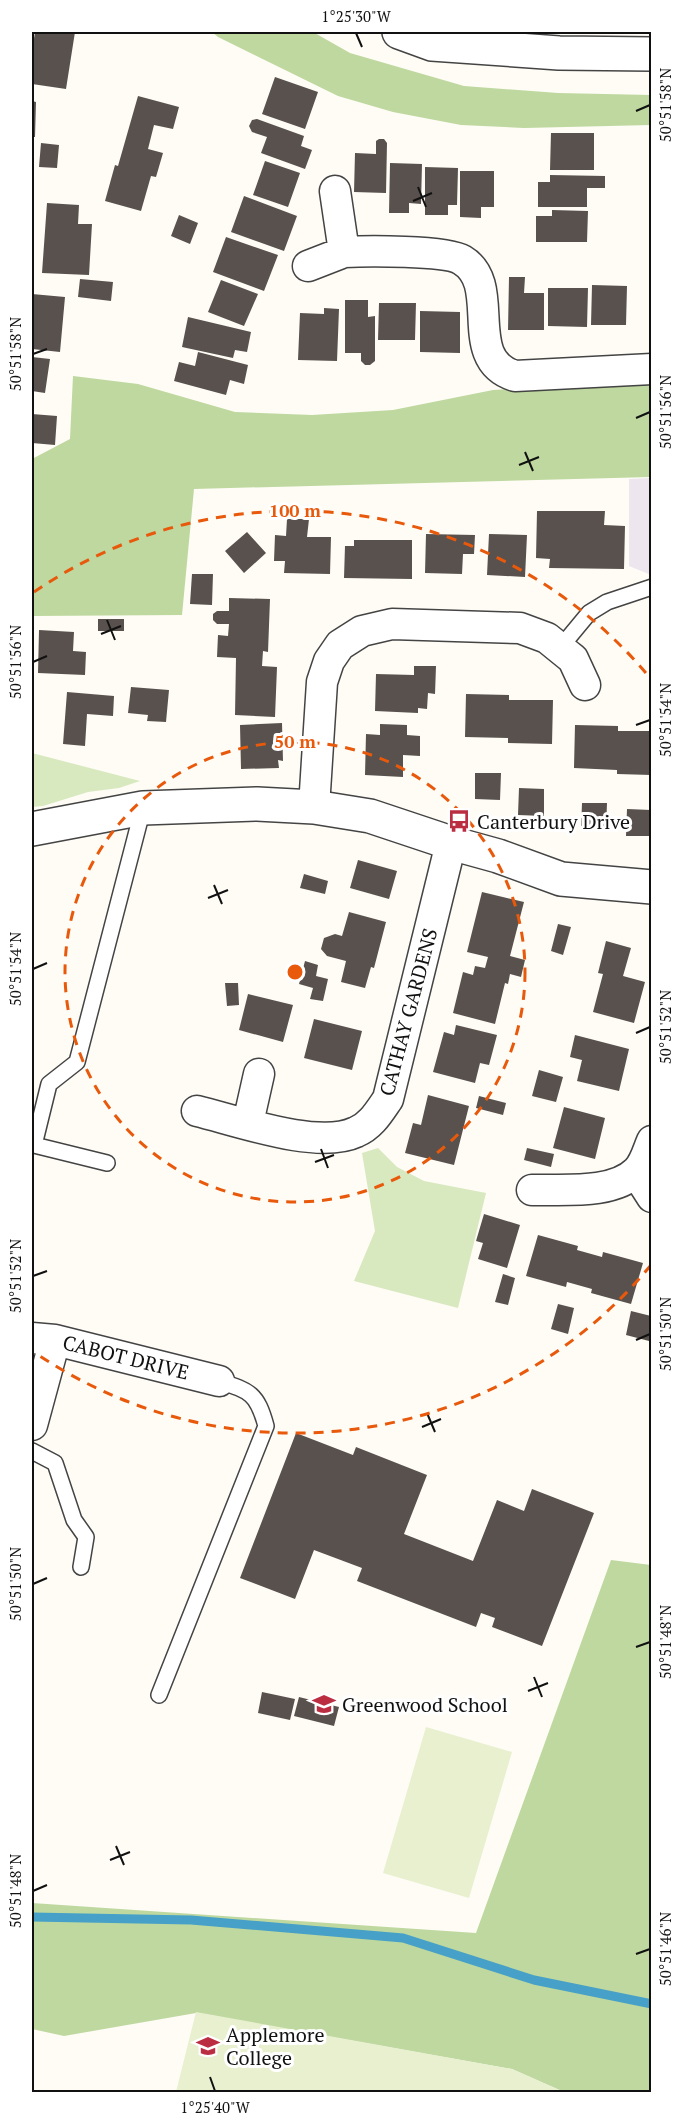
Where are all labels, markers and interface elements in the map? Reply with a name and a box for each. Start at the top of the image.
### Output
text: 1°25'30"W [321,6,392,26]
text: 50°51'58"N [655,68,675,142]
text: 50°51'58"N [5,317,25,391]
text: 50°51'56"N [655,375,675,449]
text: 100 m [269,498,321,522]
text: 50°51'56"N [5,625,25,699]
text: 50°51'54"N [655,683,675,757]
text: 50 m [274,729,316,753]
bus stop icon: Canterbury Drive [446,808,472,834]
place label: Canterbury Drive [477,808,630,835]
street label: CATHAY GARDENS [373,925,443,1099]
text: 50°51'54"N [5,932,25,1006]
centre of rings [285,962,305,982]
text: 50°51'52"N [655,990,675,1064]
text: 50°51'52"N [5,1239,25,1313]
text: 50°51'50"N [655,1297,675,1371]
street label: CABOT DRIVE [60,1328,192,1386]
text: 50°51'50"N [5,1547,25,1621]
text: 50°51'48"N [655,1605,675,1679]
school or university icon: Greenwood School [311,1691,337,1717]
place label: Greenwood School [342,1691,508,1718]
text: 50°51'48"N [5,1854,25,1928]
text: 50°51'46"N [655,1912,675,1986]
place label: Applemore College [226,2021,324,2071]
school or university icon: Applemore College [195,2033,221,2059]
text: 1°25'40"W [180,2097,251,2117]

